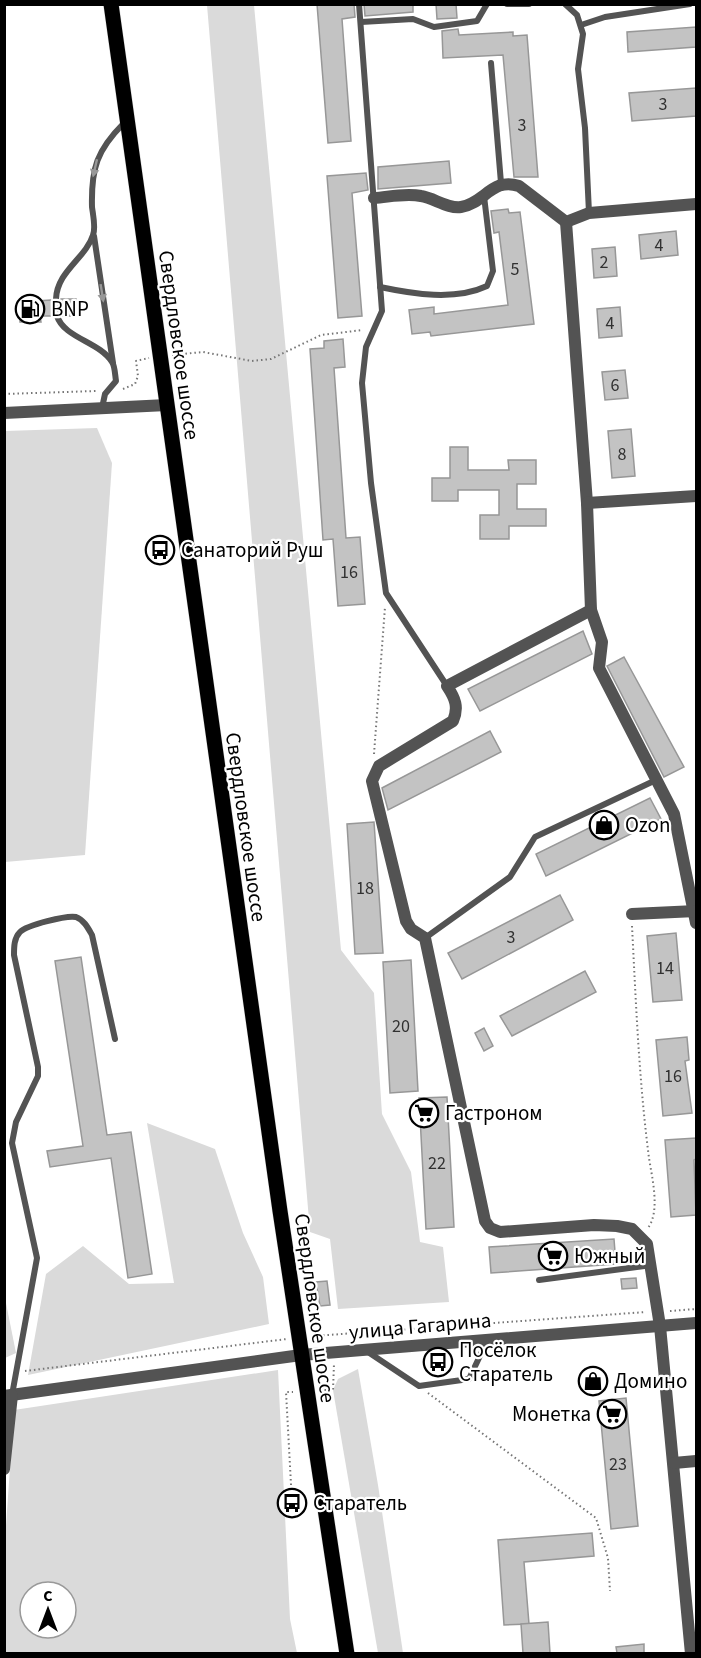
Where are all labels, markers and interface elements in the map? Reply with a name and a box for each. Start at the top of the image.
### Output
house number: 3 [659,92,668,117]
house number: 3 [518,113,527,138]
one-way arrow [90,159,99,178]
house number: 4 [655,233,664,258]
street label: Свердловское шоссе [151,248,207,442]
house number: 2 [600,250,609,275]
house number: 5 [511,257,520,282]
one-way arrow [98,283,107,302]
fuel station icon: BNP [14,293,46,325]
place label: BNP [51,294,89,324]
house number: 4 [606,311,615,336]
house number: 6 [611,373,620,398]
house number: 8 [618,442,627,467]
bus stop icon: Санаторий Руш [144,534,176,566]
place label: Санаторий Руш [181,535,323,565]
house number: 16 [340,560,358,585]
street label: Свердловское шоссе [218,730,274,924]
shop icon: Ozon [588,809,620,841]
place label: Ozon [625,810,670,840]
house number: 18 [356,876,374,901]
house number: 3 [507,925,516,950]
house number: 14 [656,956,674,981]
house number: 20 [392,1014,410,1039]
house number: 16 [664,1064,682,1089]
supermarket icon: Гастроном [408,1097,440,1129]
place label: Гастроном [445,1098,543,1128]
house number: 22 [428,1151,446,1176]
street label: Свердловское шоссе [287,1211,343,1405]
supermarket icon: Южный [537,1240,569,1272]
place label: Южный [574,1241,645,1271]
street label: улица Гагарина [348,1305,492,1347]
place label: Посёлок Старатель [459,1335,553,1389]
bus stop icon: Посёлок Старатель [422,1346,454,1378]
shop icon: Домино [577,1365,609,1397]
place label: Домино [614,1366,687,1396]
supermarket icon: Монетка [596,1398,628,1430]
place label: Монетка [512,1399,591,1429]
house number: 23 [609,1452,627,1477]
bus stop icon: Старатель [276,1487,308,1519]
place label: Старатель [313,1488,407,1518]
north arrow [18,1580,78,1640]
text: С [43,1585,53,1607]

